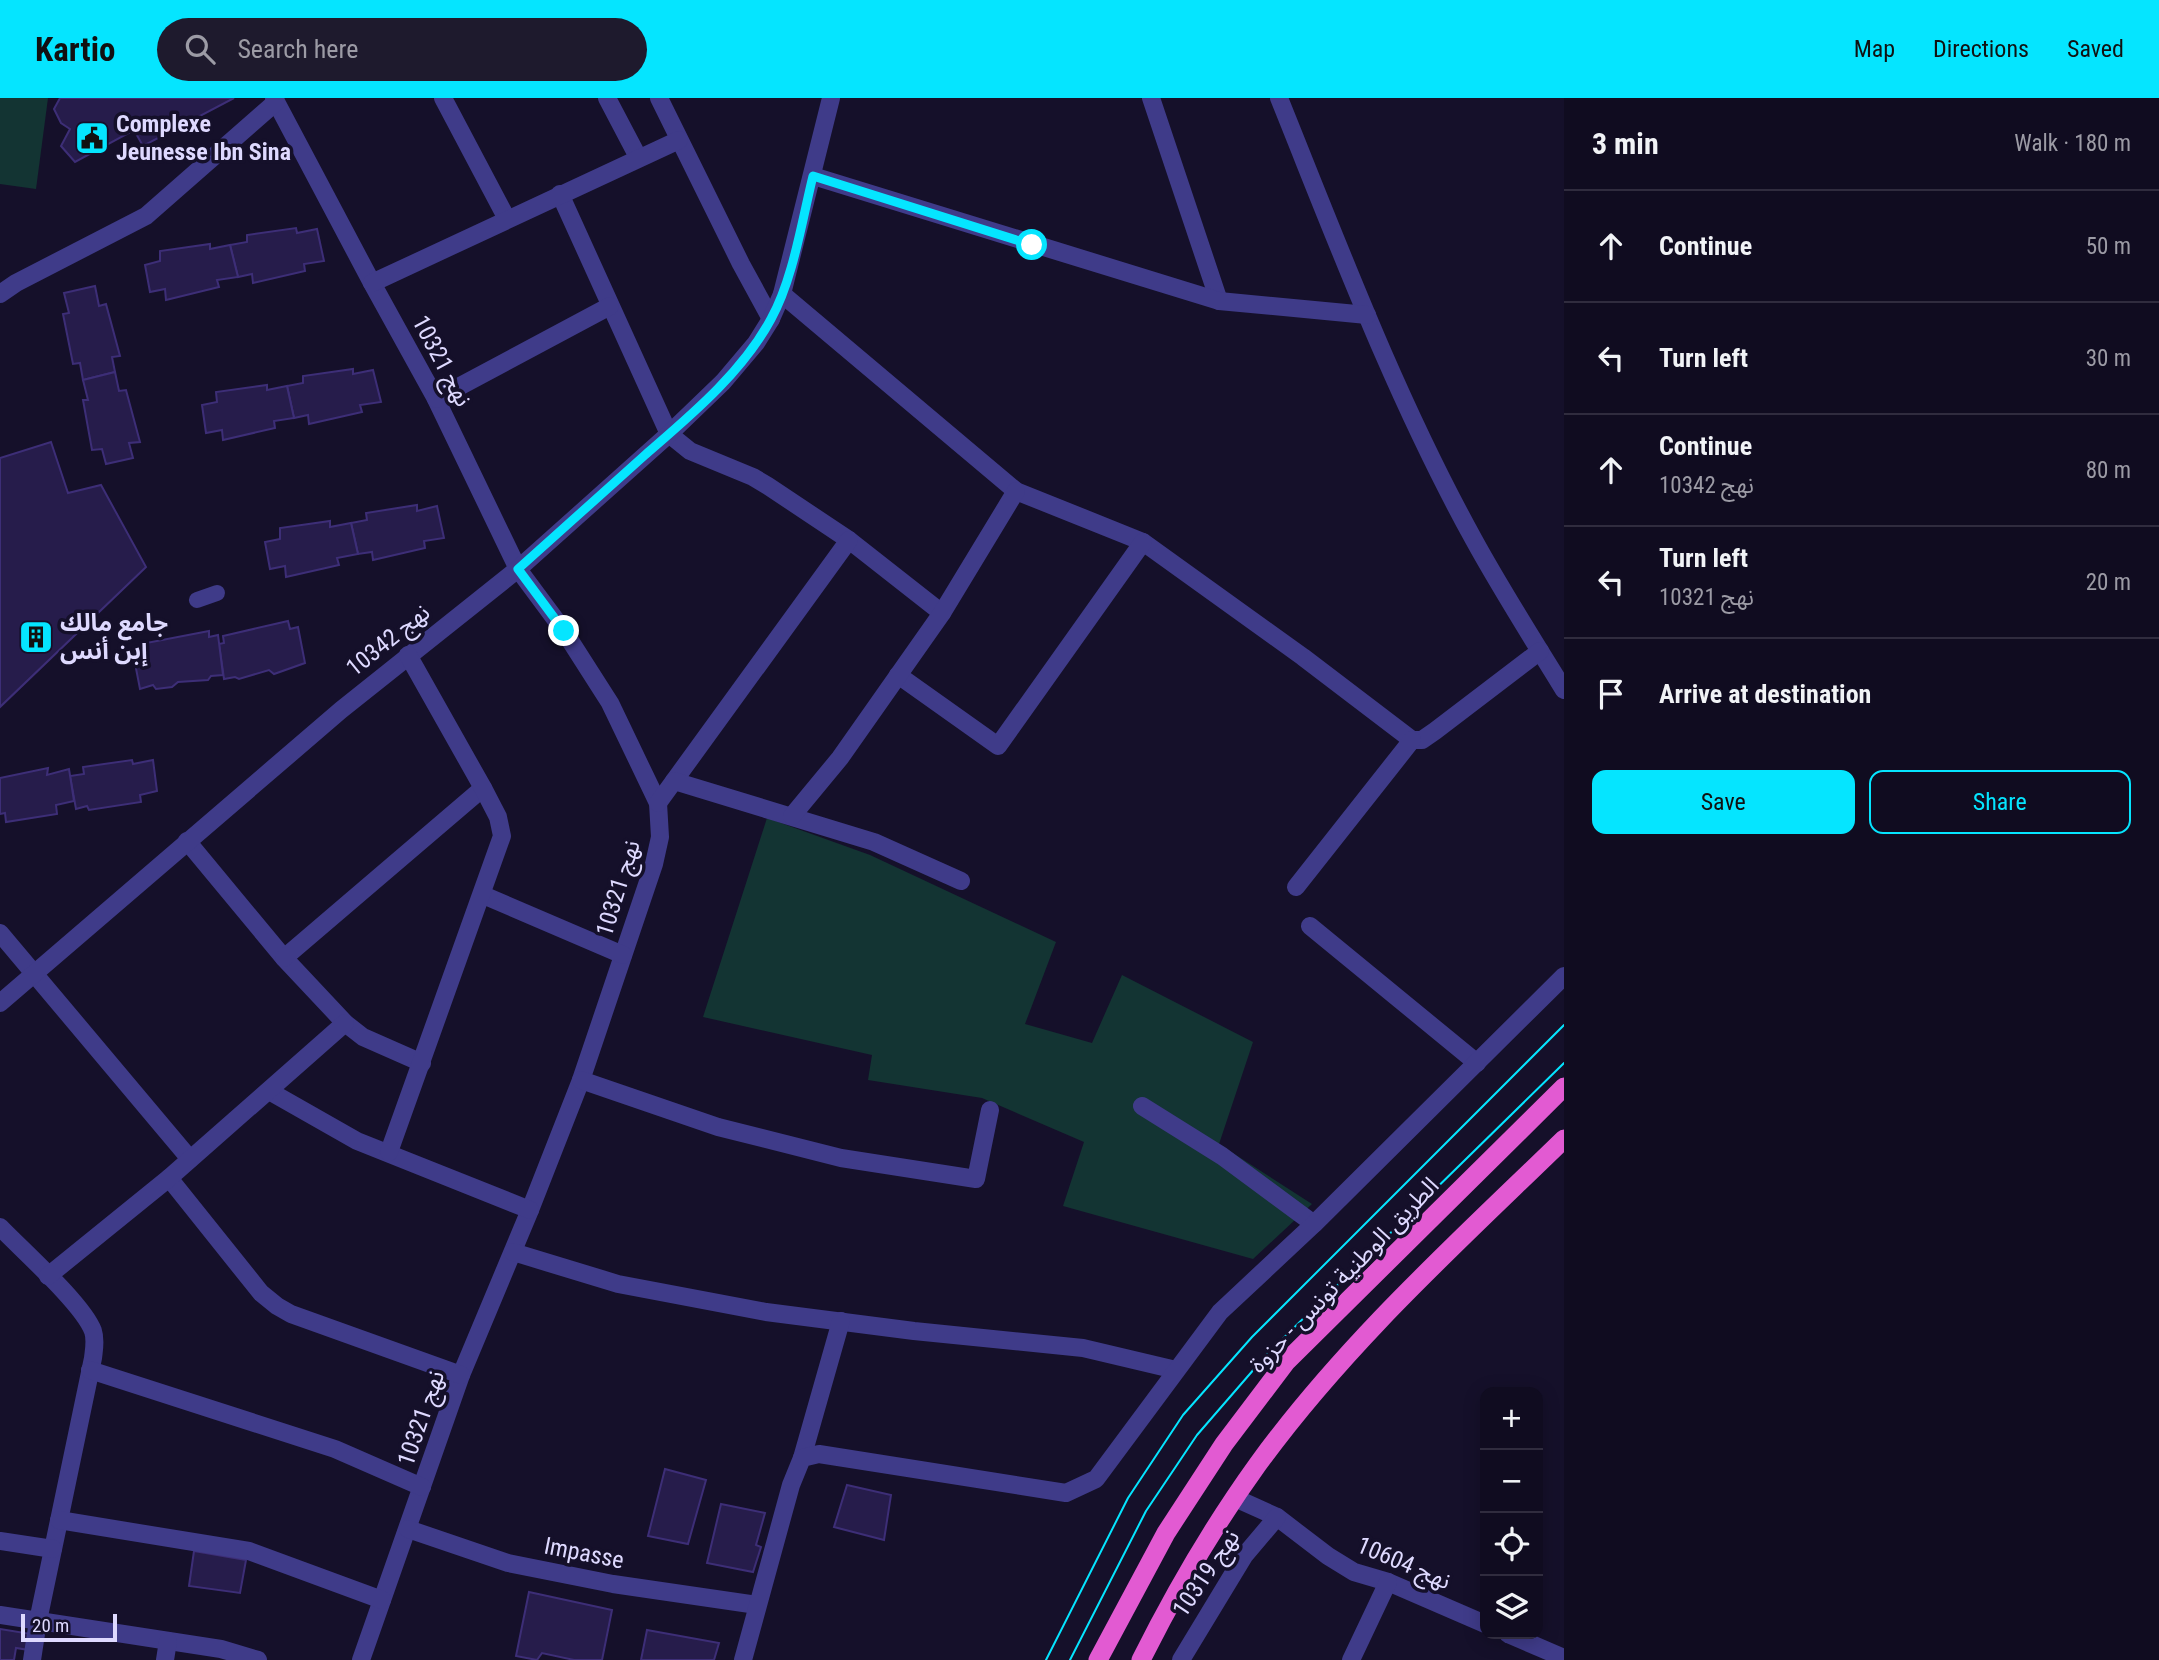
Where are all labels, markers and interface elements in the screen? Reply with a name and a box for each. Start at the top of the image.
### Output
search box [157,18,647,81]
text: Kartio [35,30,115,69]
icon: search [181,30,219,68]
text: Search here [237,34,358,64]
text: Map [1854,35,1895,63]
text: Directions [1933,35,2029,63]
text: Saved [2067,35,2124,63]
place label: Complexe Jeunesse Ibn Sina [116,110,291,166]
public building icon: Complexe Jeunesse Ibn Sina [73,119,111,157]
text: 3 min [1592,126,1659,161]
text: Walk · 180 m [2014,130,2131,157]
icon: ahead [1592,227,1630,265]
route start [1016,229,1047,260]
text: Continue [1659,231,1752,261]
text: 50 m [2086,233,2131,260]
street label: نهج 10321 [404,311,478,413]
icon: left [1592,339,1630,377]
text: Turn left [1659,343,1748,373]
text: 30 m [2086,345,2131,372]
text: Continue [1659,431,1752,461]
icon: ahead [1592,451,1630,489]
text: 80 m [2086,457,2131,484]
text: نهج 10342 [1659,472,1754,499]
text: Turn left [1659,543,1748,573]
icon: left [1592,563,1630,601]
text: 20 m [2086,569,2131,596]
text: نهج 10321 [1659,584,1754,611]
street label: نهج 10342 [341,598,437,684]
place label: جامع مالك إبن أنس [60,609,168,667]
route end [548,615,579,646]
building icon: جامع مالك إبن أنس [17,618,55,656]
icon: arrive [1592,675,1630,713]
text: Arrive at destination [1659,679,1871,709]
button: Save [1592,770,1855,834]
button: Share [1869,770,2131,834]
street label: نهج 10321 [590,837,649,940]
street label: الطريق الوطنية تونس - حزوة [1244,1172,1445,1379]
street label: نهج 10321 [392,1367,453,1470]
map controls [1480,1387,1543,1639]
button: + [1480,1387,1543,1450]
button: − [1480,1450,1543,1513]
button: locate [1480,1513,1543,1576]
street label: نهج 10319 [1167,1524,1248,1624]
street label: نهج 10604 [1352,1531,1455,1598]
street label: Impasse [542,1532,626,1574]
button: layers [1480,1576,1543,1639]
scale bar [21,1611,117,1643]
text: 20 m [32,1614,69,1637]

